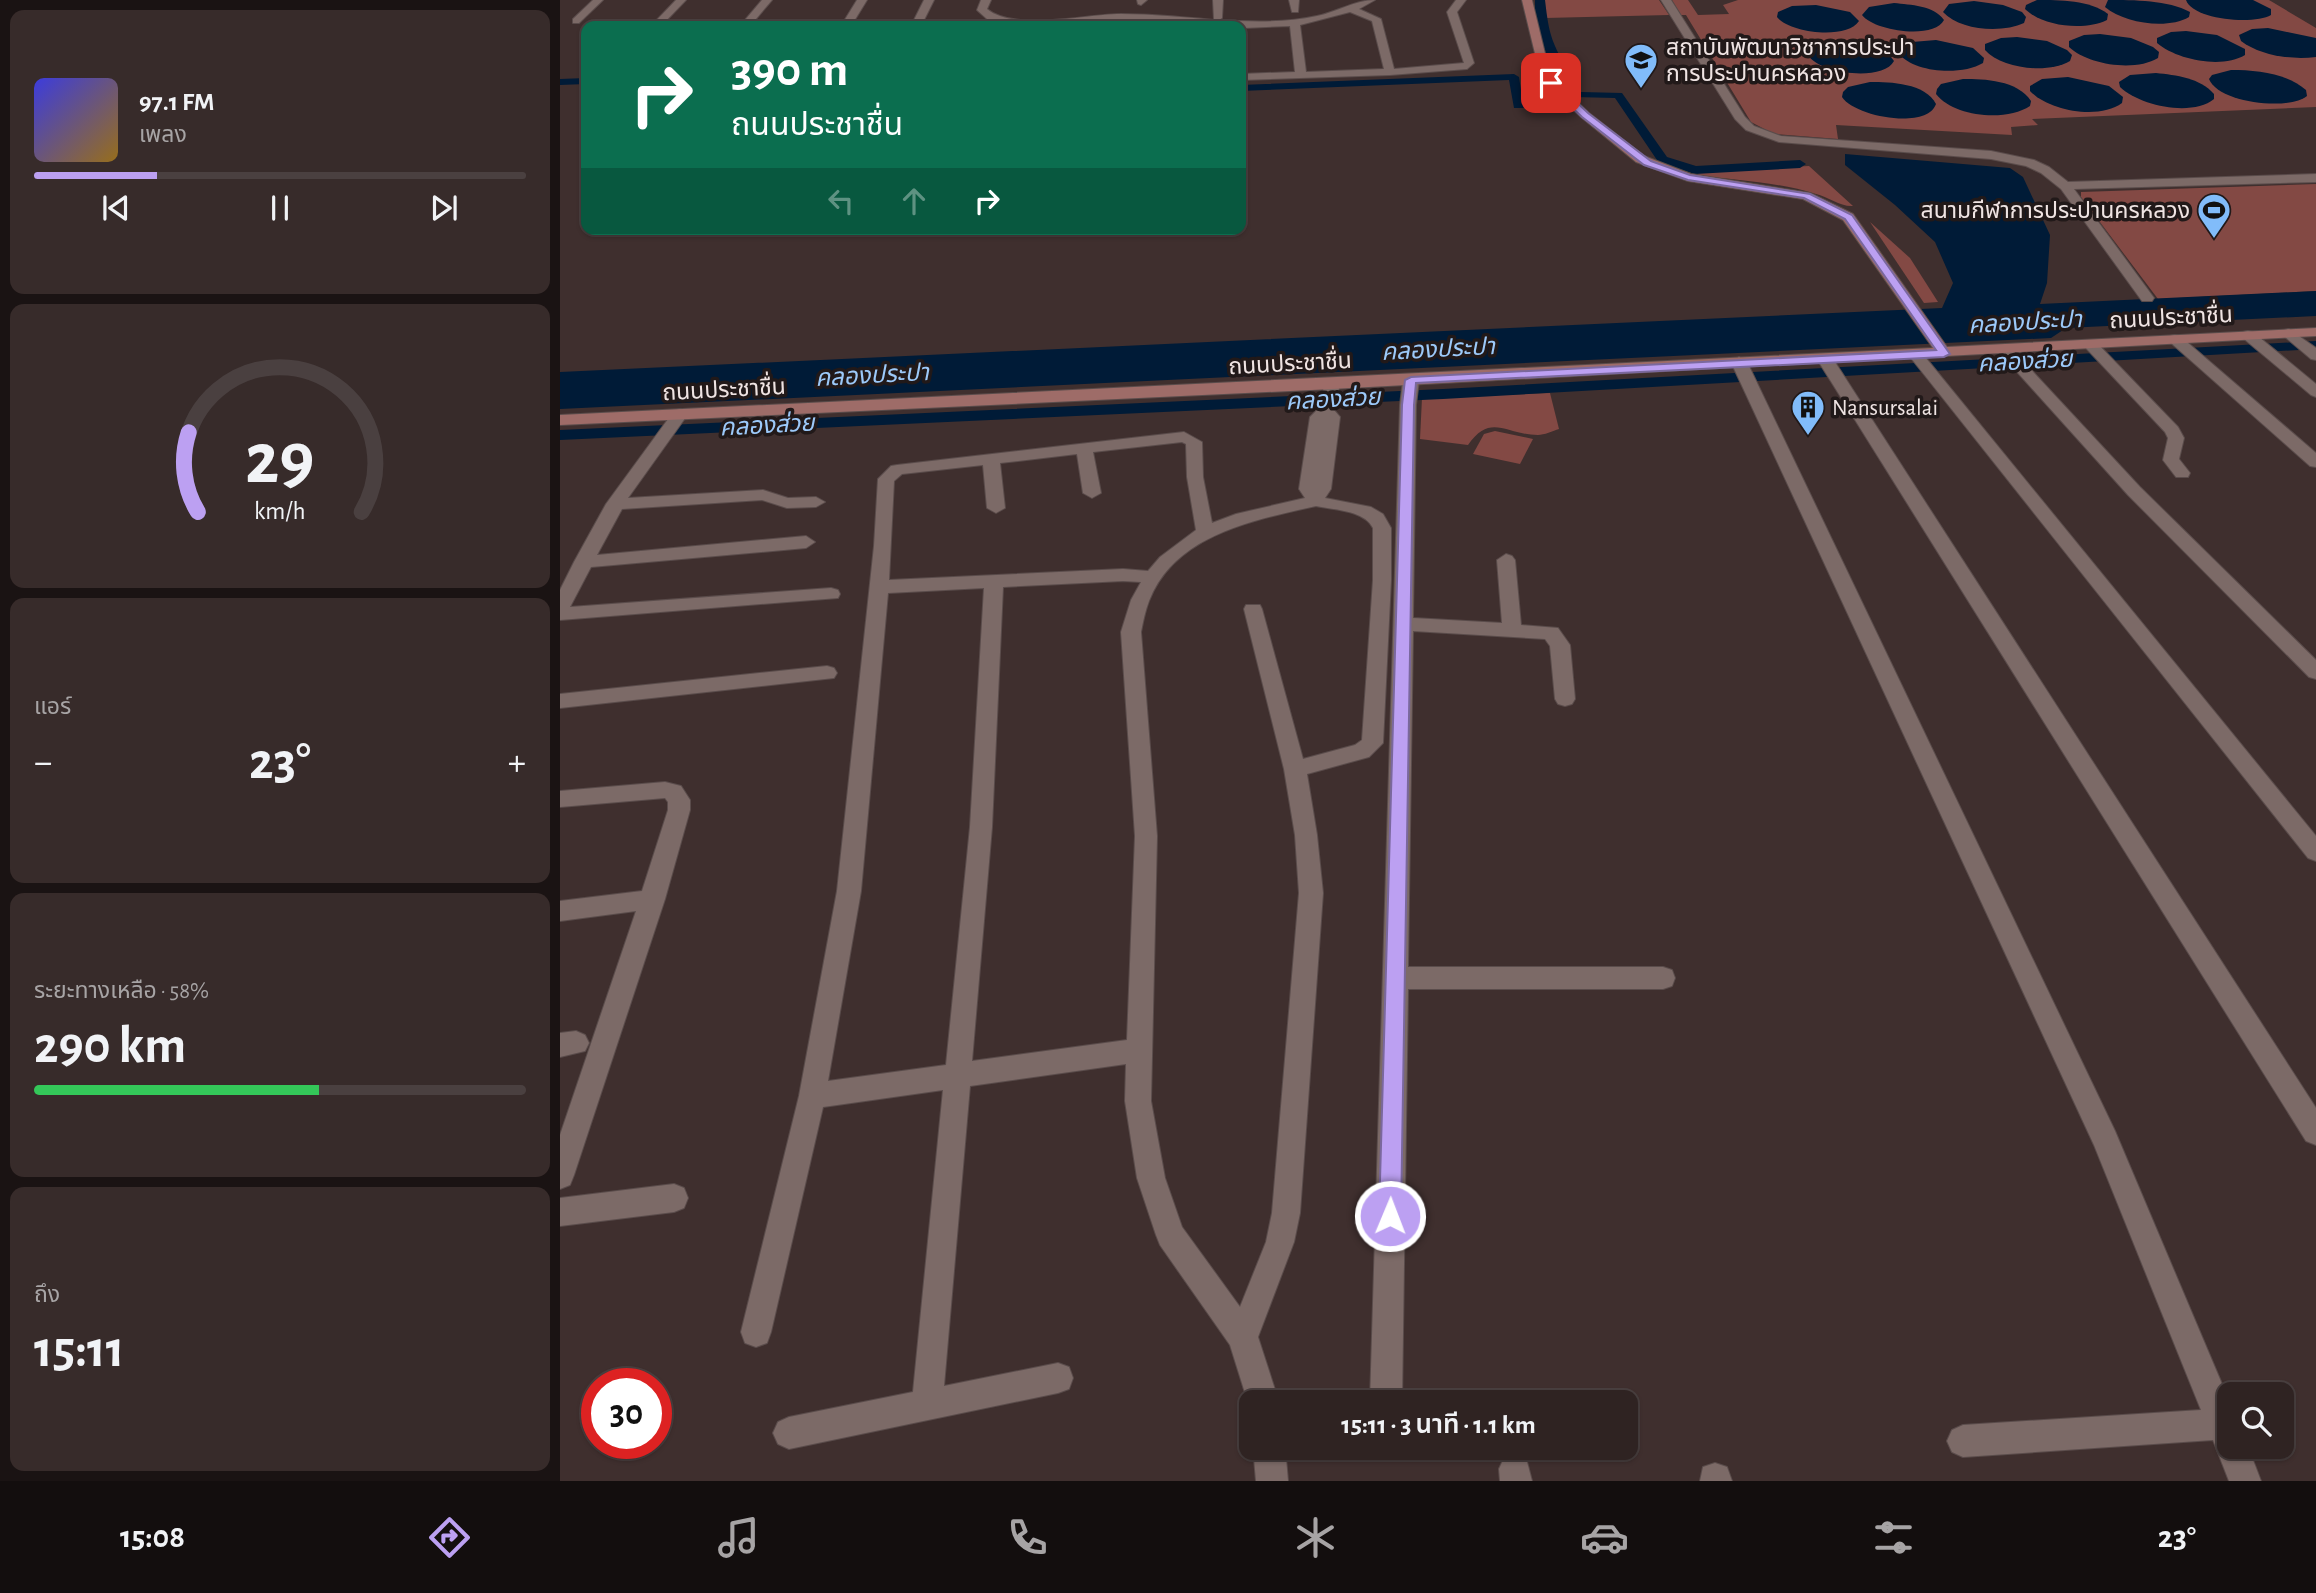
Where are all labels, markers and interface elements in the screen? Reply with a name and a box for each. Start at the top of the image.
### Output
place label: สถาบันพัฒนาวิชาการประปา การประปานครหลวง [1666,36,1914,86]
school or university icon: สถาบันพัฒนาวิชาการประปา การประปานครหลวง [1622,41,1660,90]
text: 390 m [731,46,848,95]
icon: right [616,49,707,140]
pin [1521,53,1581,113]
icon: arrive [1532,64,1570,102]
text: 97.1 FM [139,89,214,115]
text: ถนนประชาชื่น [731,109,903,141]
text: เพลง [139,124,187,147]
icon: left [822,182,860,220]
icon: ahead [895,182,933,220]
icon: right [968,182,1006,220]
icon: previous [97,189,135,227]
icon: pause [261,189,299,227]
icon: next [425,189,463,227]
sports icon: สนามกีฬาการประปานครหลวง [2195,191,2233,240]
place label: สนามกีฬาการประปานครหลวง [1921,199,2190,223]
street label: ถนนประชาชื่น [2108,298,2233,333]
water label: คลองประปา [1968,308,2084,338]
water label: คลองประปา [1381,335,1497,365]
street label: ถนนประชาชื่น [1227,344,1352,379]
water label: คลองส่วย [1977,345,2075,376]
water label: คลองประปา [815,361,931,391]
street label: ถนนประชาชื่น [661,370,786,405]
water label: คลองส่วย [1285,383,1383,414]
building icon: Nansursalai [1789,388,1827,437]
place label: Nansursalai [1832,397,1938,420]
water label: คลองส่วย [719,409,817,440]
text: 29 [245,425,315,498]
text: km/h [254,499,306,524]
text: แอร์ [34,696,71,719]
text: 23° [249,736,311,788]
text: − [34,744,52,782]
text: + [508,744,526,782]
text: ระยะทางเหลือ · 58% [34,980,209,1003]
text: 290 km [34,1020,186,1072]
position arrow [1353,1179,1427,1253]
text: ถึง [34,1284,60,1307]
text: 15:11 [34,1324,125,1376]
speed limit sign: 30 [581,1368,672,1459]
map controls [2217,1382,2294,1459]
button: search [2217,1382,2294,1459]
text: 15:11 · 3 นาที · 1.1 km [1341,1412,1536,1438]
icon: directions [425,1513,474,1562]
icon: music [714,1513,763,1562]
icon: phone [1003,1513,1052,1562]
icon: climate [1291,1513,1340,1562]
icon: car [1580,1513,1629,1562]
icon: filters [1869,1513,1918,1562]
text: 15:08 [120,1521,185,1553]
text: 23° [2158,1521,2196,1553]

